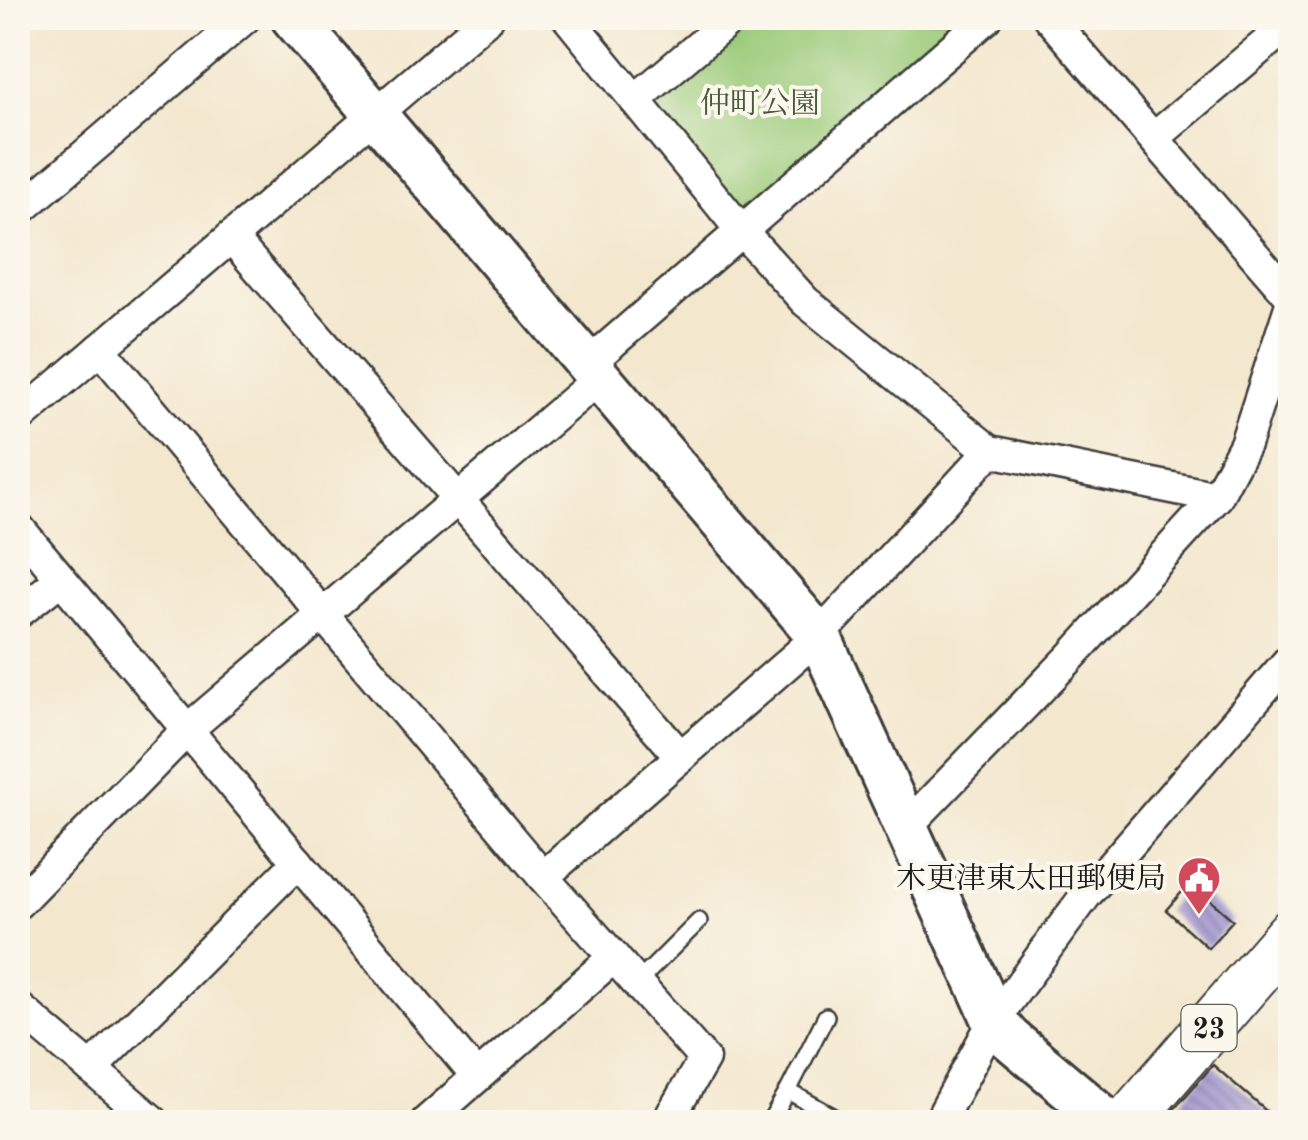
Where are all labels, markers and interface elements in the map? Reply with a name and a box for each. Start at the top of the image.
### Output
park label: 仲町公園 [700,87,820,120]
public building icon: 木更津東太田郵便局 [1176,855,1222,916]
place label: 木更津東太田郵便局 [896,862,1166,895]
road number: 23 [1182,1005,1236,1051]

